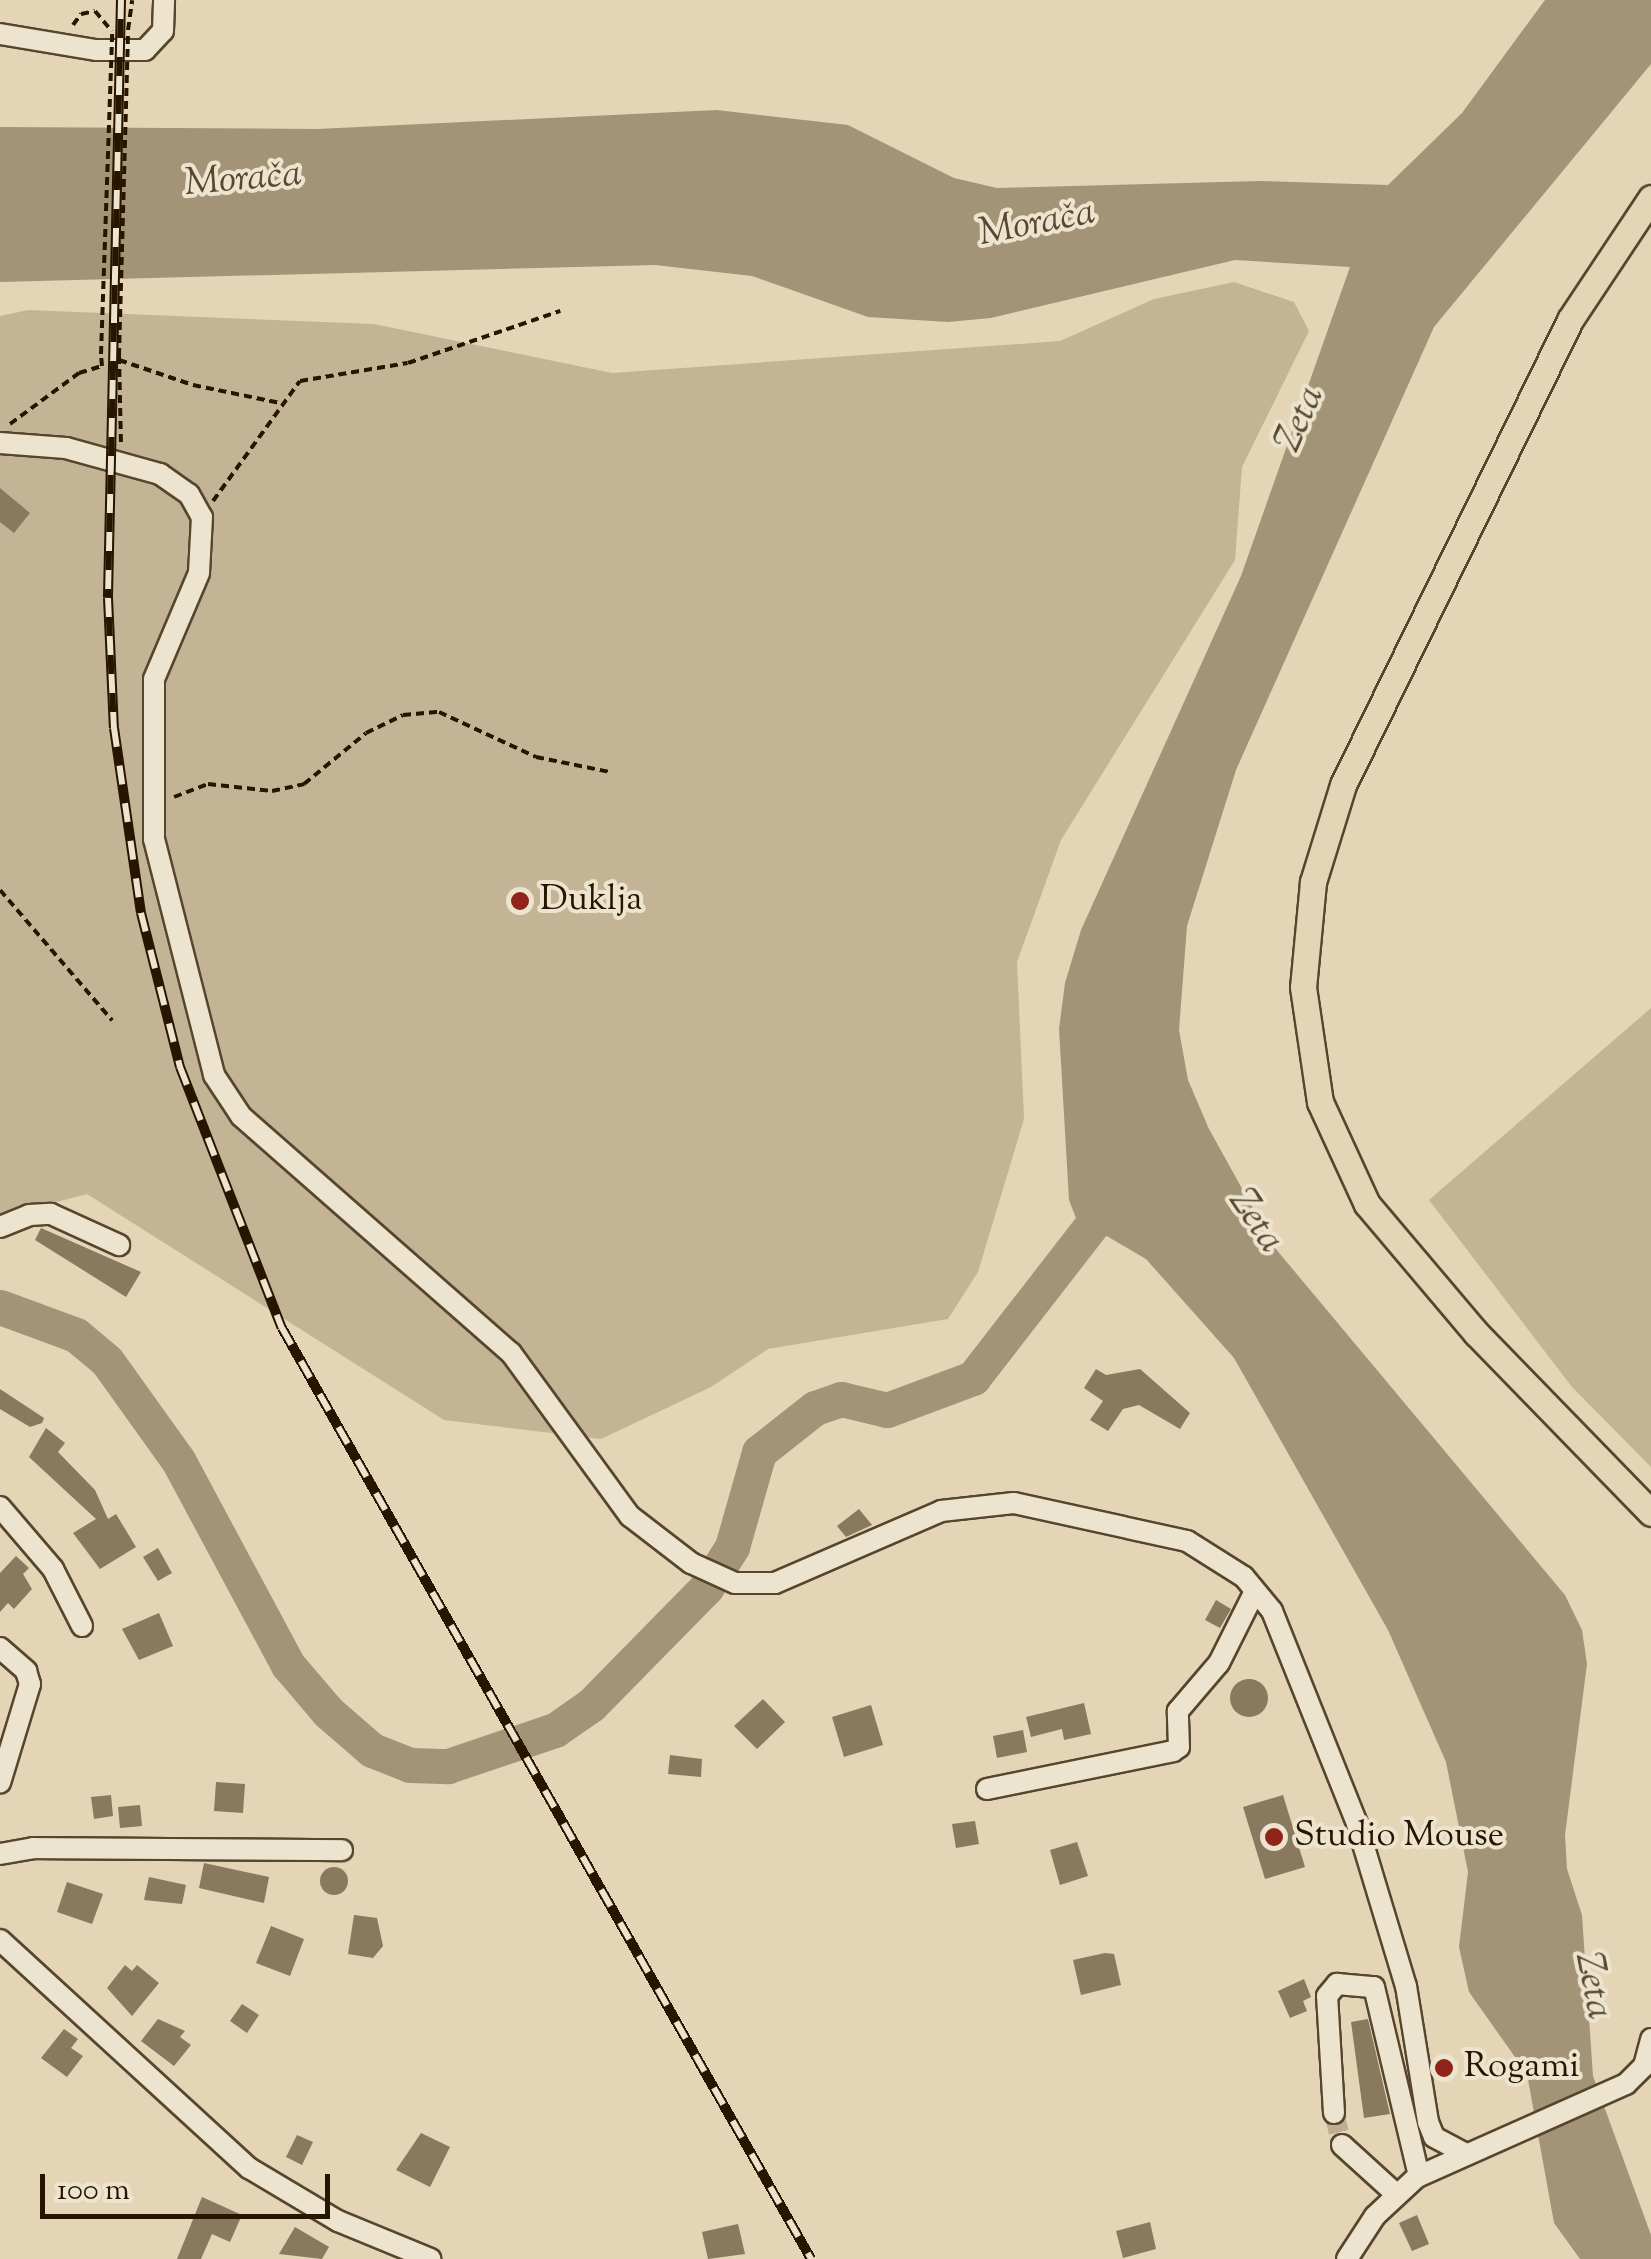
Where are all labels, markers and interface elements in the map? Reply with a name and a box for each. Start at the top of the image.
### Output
water label: Morača [182,153,304,209]
water label: Morača [975,191,1099,259]
water label: Zeta [1268,380,1336,460]
place label: Duklja [540,880,642,922]
marker: Duklja [509,890,531,912]
water label: Zeta [1216,1181,1292,1263]
place label: Studio Mouse [1294,1816,1504,1858]
marker: Studio Mouse [1263,1826,1285,1848]
water label: Zeta [1562,1949,1620,2023]
place label: Rogami [1464,2047,1579,2089]
marker: Rogami [1433,2057,1455,2079]
scale bar [45,2154,335,2216]
text: 100 m [57,2170,130,2213]

